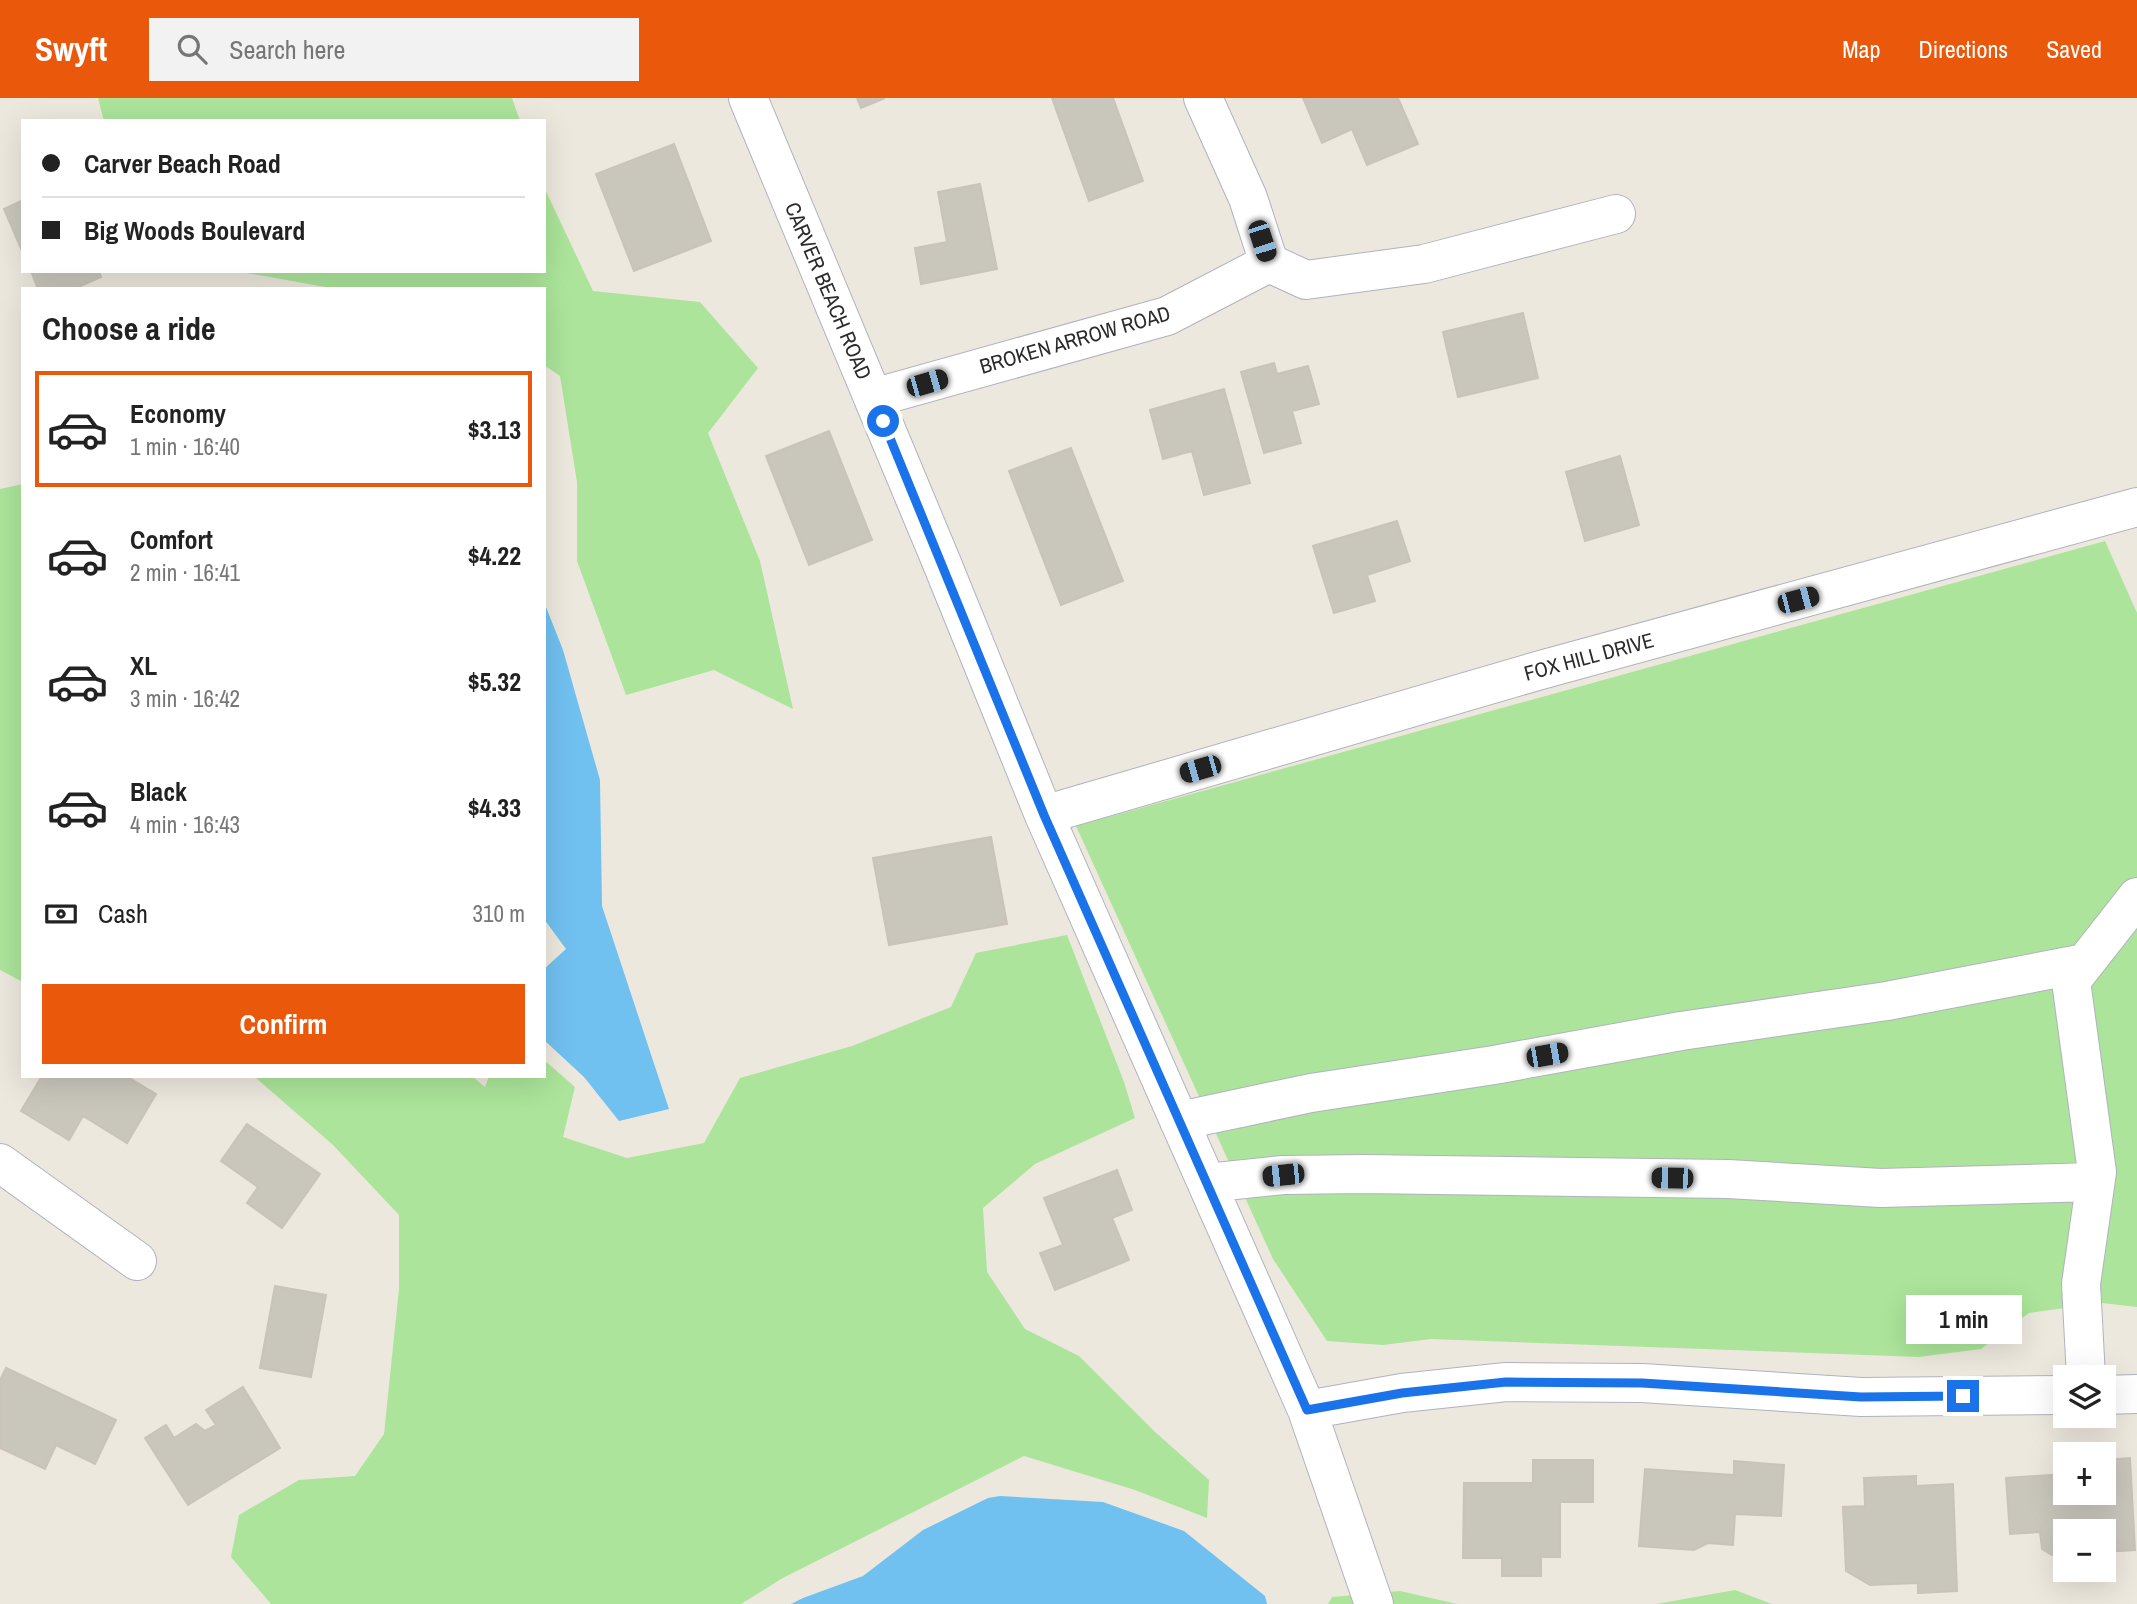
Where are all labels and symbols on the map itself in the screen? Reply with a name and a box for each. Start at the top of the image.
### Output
street label: CARVER BEACH ROAD [778,198,879,384]
car [1246,218,1279,264]
street label: BROKEN ARROW ROAD [976,298,1174,381]
car [904,367,951,399]
route start [867,405,899,437]
car [1775,584,1822,616]
street label: FOX HILL DRIVE [1521,625,1657,688]
car [1177,753,1224,785]
car [1525,1041,1570,1069]
car [1262,1162,1305,1188]
car [1651,1167,1694,1189]
callout: 1 min [1905,1294,2021,1344]
route end [1947,1380,1979,1412]

